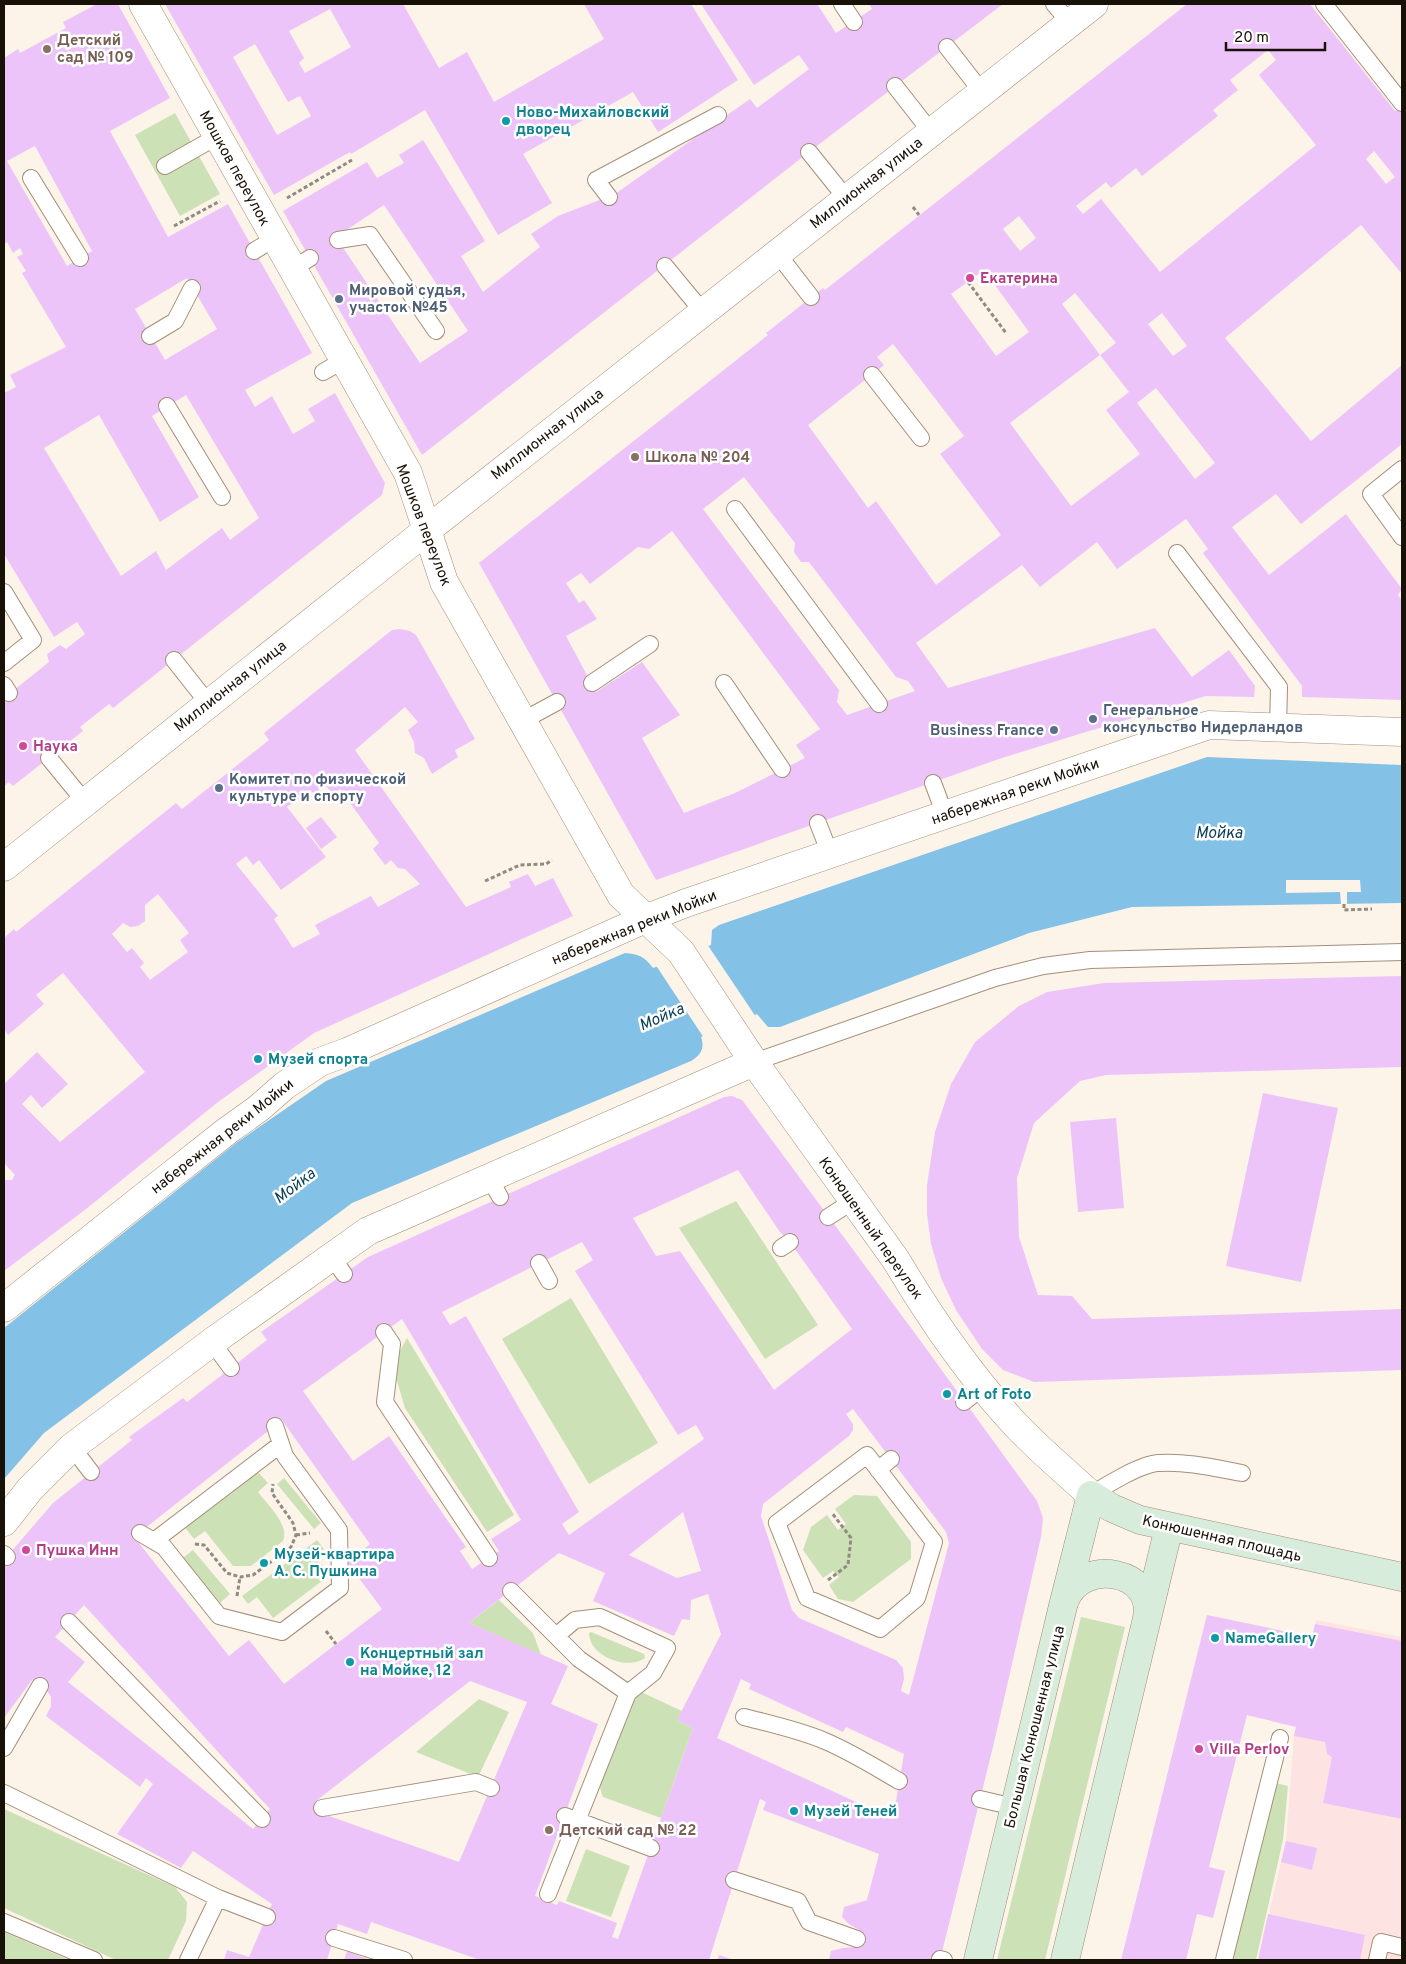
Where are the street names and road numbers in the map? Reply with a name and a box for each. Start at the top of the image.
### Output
street label: Мошков переулок [194,108,273,230]
street label: Миллионная улица [807,134,927,234]
street label: Миллионная улица [488,385,608,485]
street label: Мошков переулок [391,462,455,589]
street label: Миллионная улица [171,637,291,737]
street label: набережная реки Мойки [929,755,1102,830]
street label: набережная реки Мойки [549,887,720,970]
street label: набережная реки Мойки [148,1075,298,1199]
street label: Конюшенный переулок [813,1154,926,1304]
street label: Конюшенная площадь [1140,1512,1303,1567]
street label: Большая Конюшенная улица [1001,1624,1070,1831]

